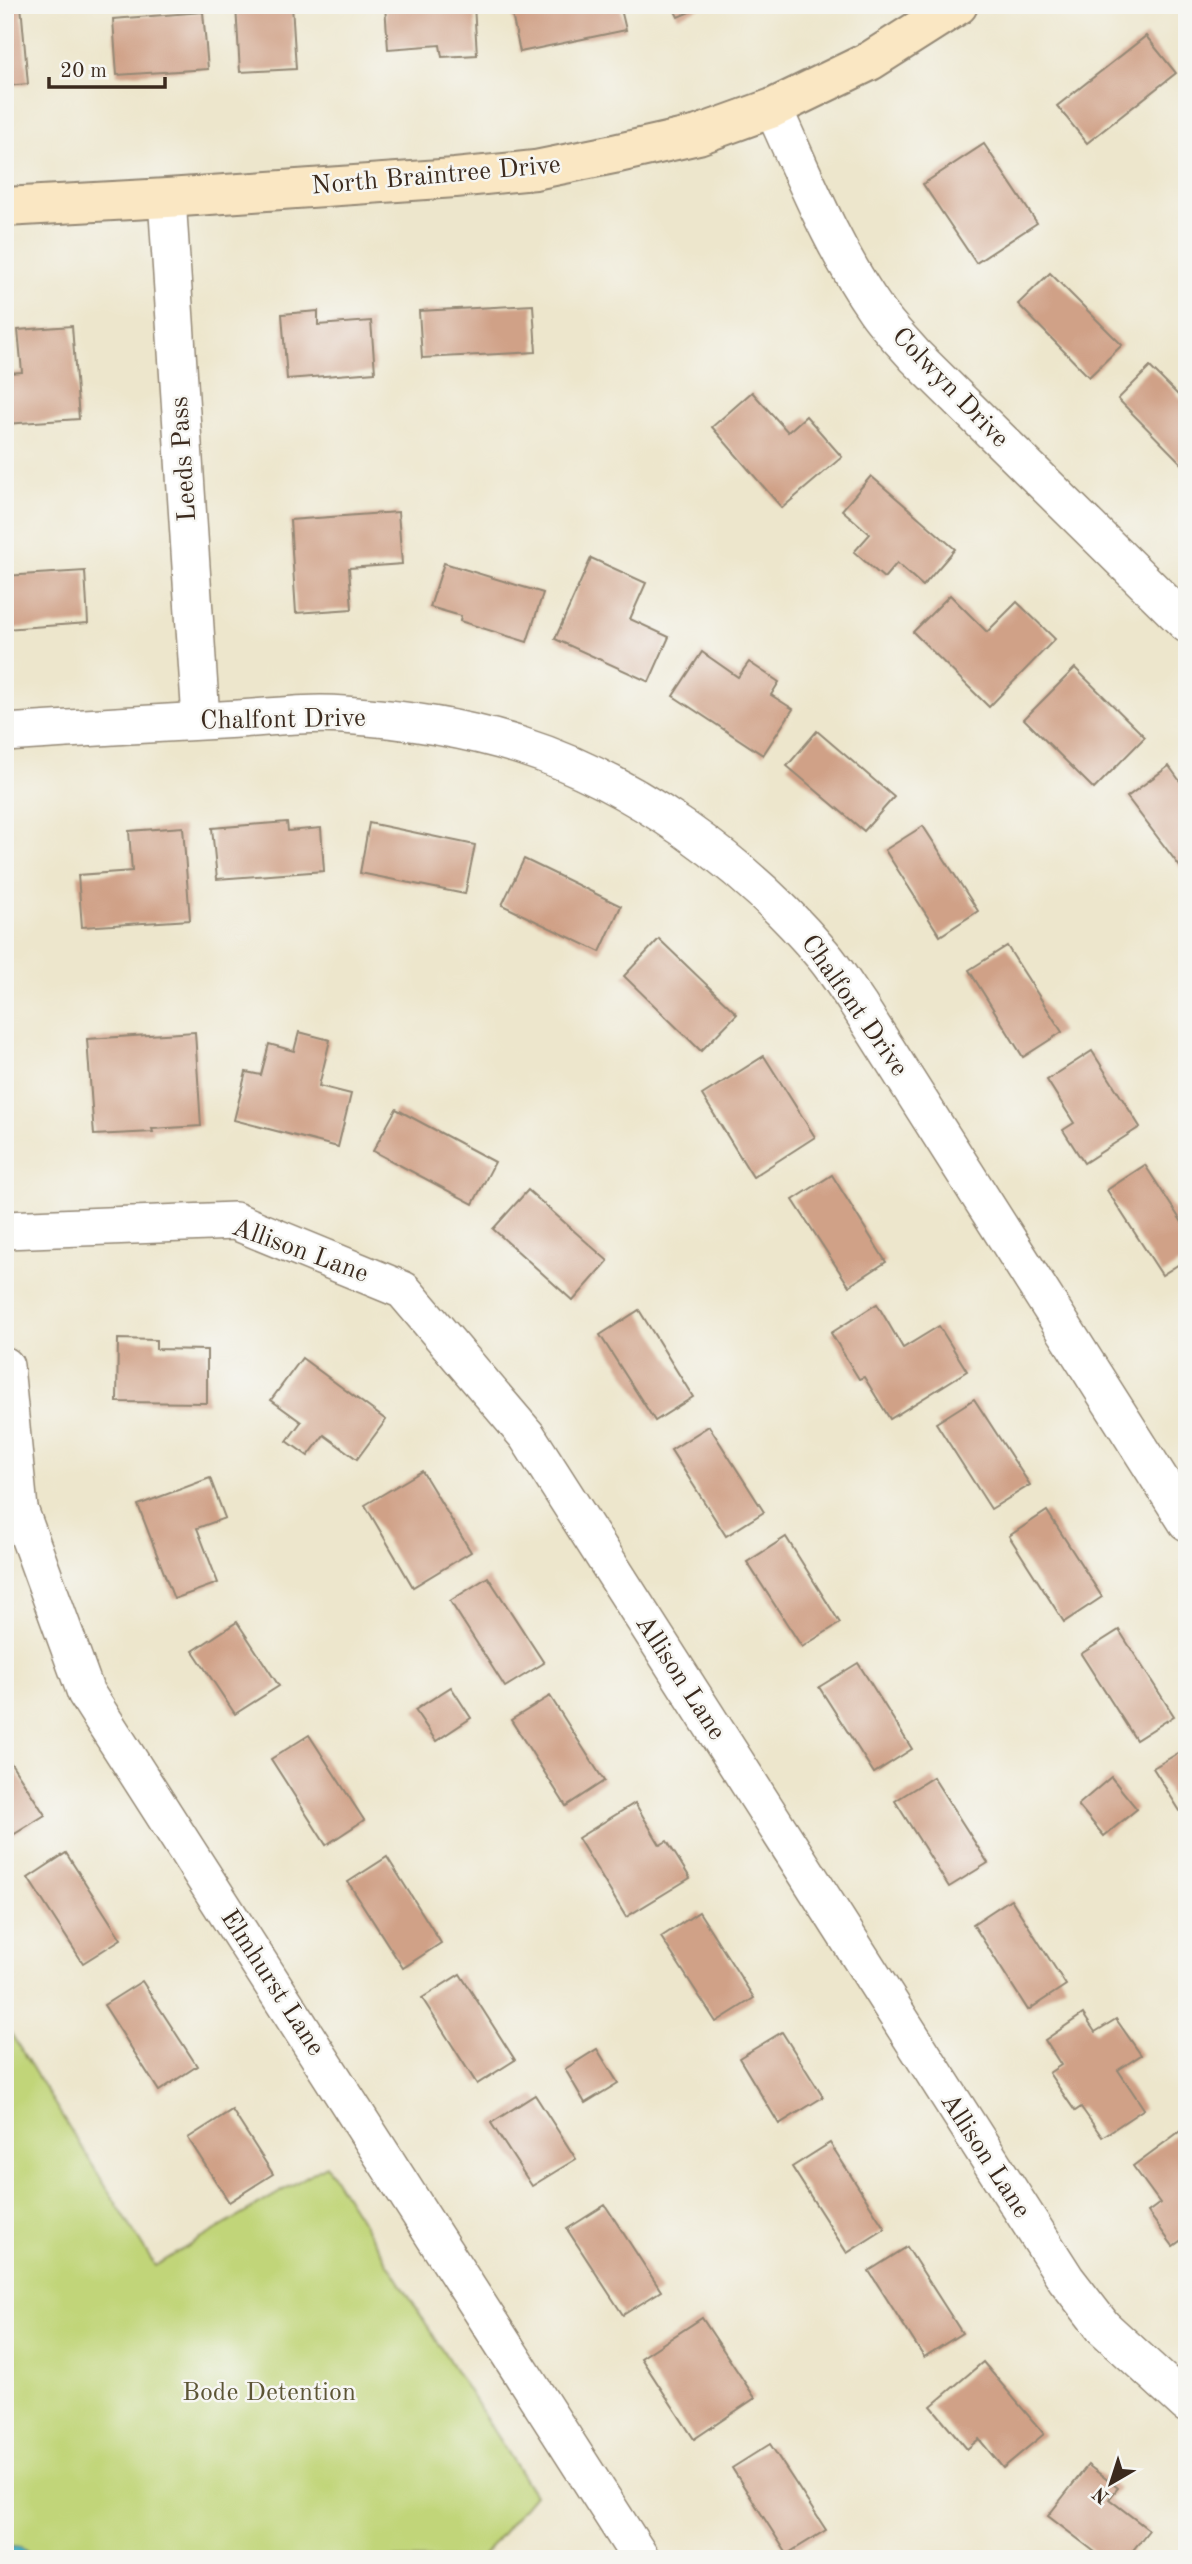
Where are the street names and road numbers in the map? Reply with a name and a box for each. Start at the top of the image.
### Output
street label: North Braintree Drive [310,152,562,200]
street label: Colwyn Drive [887,323,1013,453]
street label: Leeds Pass [167,396,201,522]
street label: Chalfont Drive [200,706,366,734]
street label: Chalfont Drive [796,931,912,1081]
street label: Allison Lane [229,1214,371,1288]
street label: Allison Lane [630,1611,730,1745]
street label: Elmhurst Lane [215,1905,329,2061]
street label: Allison Lane [935,2089,1035,2223]

